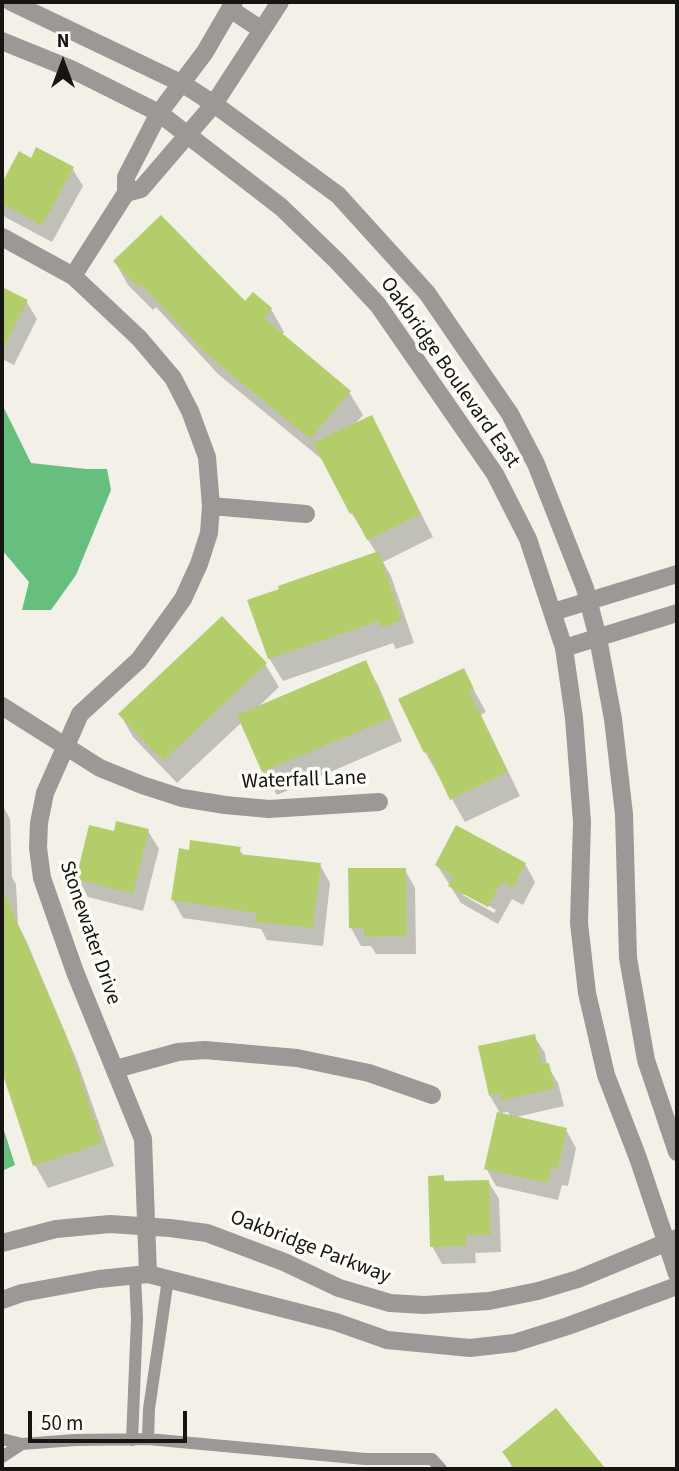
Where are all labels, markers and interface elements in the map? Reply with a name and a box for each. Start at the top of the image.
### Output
north arrow [28,28,98,98]
text: N [57,28,69,55]
street label: Oakbridge Boulevard East [374,273,524,473]
street label: Waterfall Lane [241,766,367,796]
street label: Stonewater Drive [53,858,125,1008]
street label: Oakbridge Parkway [226,1206,394,1290]
scale bar [32,1398,191,1442]
text: 50 m [41,1408,83,1438]

